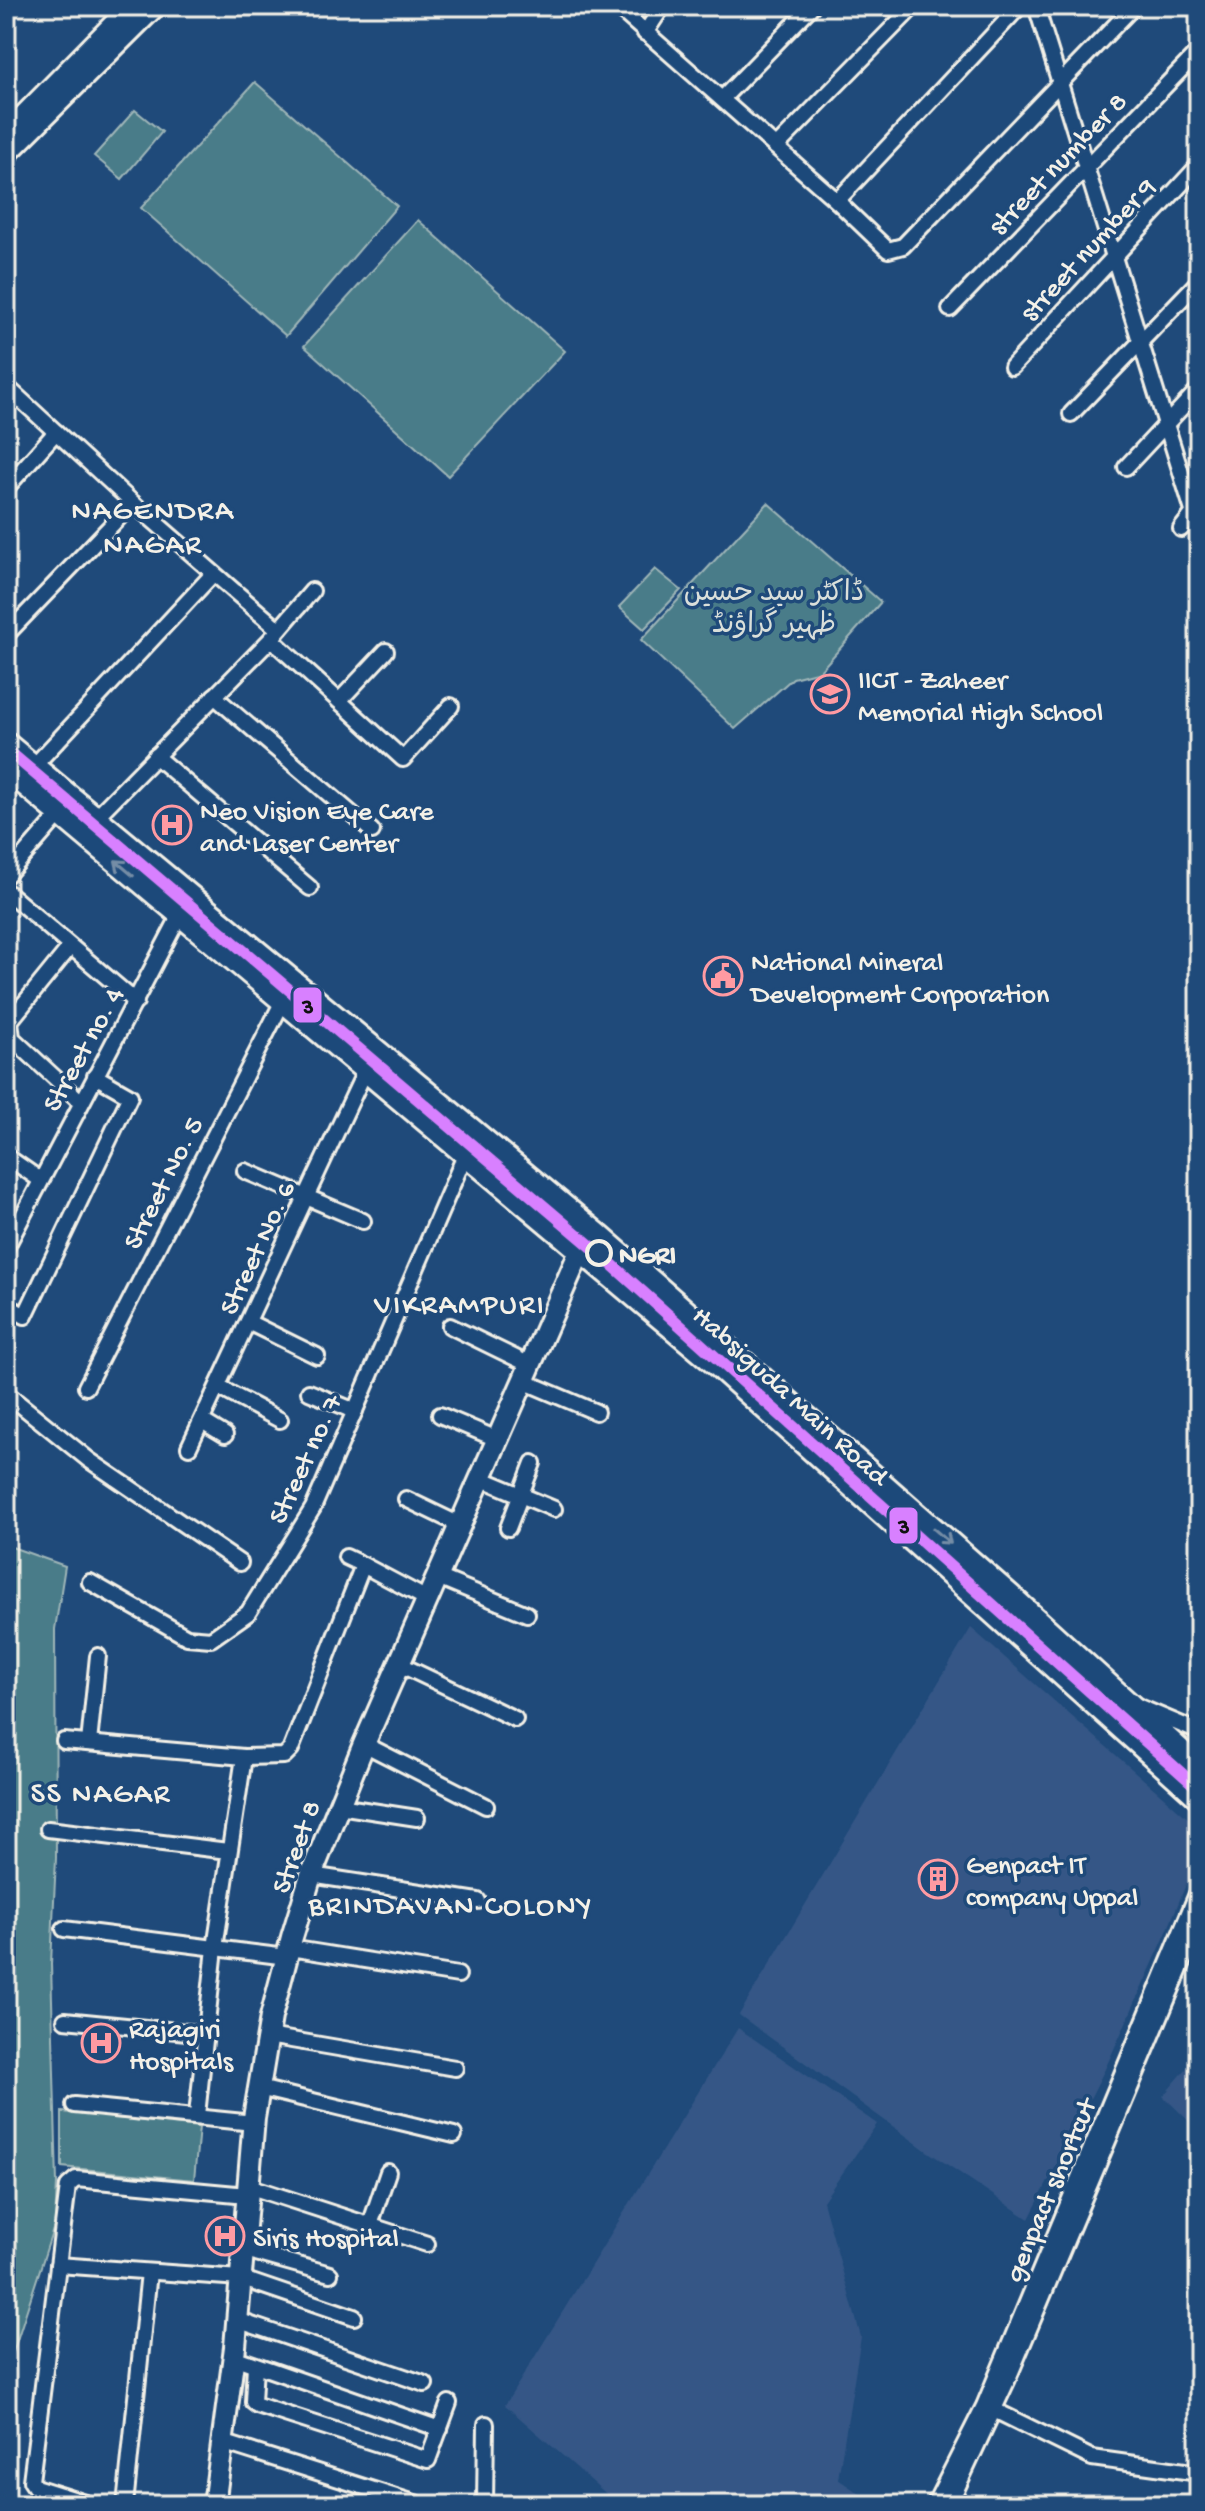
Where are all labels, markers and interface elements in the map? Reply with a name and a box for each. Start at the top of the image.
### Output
street label: street number 8 [983,87,1136,244]
street label: street number 9 [1014,172,1164,330]
district label: NAGENDRA NAGAR [71,496,235,565]
park label: ڈاکٹر سید حسین ظہیر گراؤنڈ [684,577,864,643]
place label: IICT - Zaheer Memorial High School [858,666,1103,731]
school or university icon: IICT - Zaheer Memorial High School [809,673,851,715]
place label: Neo Vision Eye Care and Laser Center [200,797,434,862]
hospital icon: Neo Vision Eye Care and Laser Center [151,804,193,846]
one-way arrow [114,859,134,877]
place label: National Mineral Development Corporation [749,948,1050,1013]
public building icon: National Mineral Development Corporation [702,955,744,997]
street label: Street no. 4 [37,982,133,1118]
line badge: 3 [292,986,323,1024]
text: 3 [301,996,314,1022]
street label: Street No. 5 [118,1112,212,1256]
street label: Street No. 6 [214,1176,305,1321]
marker: NGRI [586,1240,612,1266]
place label: NGRI [619,1241,676,1274]
district label: VIKRAMPURI [373,1290,546,1325]
street label: Habsiguda Main Road [684,1301,896,1496]
street label: Street no. 7 [263,1389,352,1530]
line badge: 3 [888,1506,919,1545]
text: 3 [897,1516,910,1542]
one-way arrow [931,1527,951,1545]
district label: SS NAGAR [31,1779,171,1814]
street label: Street 8 [266,1796,330,1899]
place label: Genpact IT company Uppal [966,1851,1138,1916]
building icon: Genpact IT company Uppal [917,1858,959,1900]
district label: BRINDAVAN COLONY [307,1891,594,1926]
place label: Rajagiri Hospitals [129,2015,234,2080]
hospital icon: Rajagiri Hospitals [80,2022,122,2064]
street label: genpact shortcut [999,2092,1107,2287]
hospital icon: Siris Hospital [204,2215,246,2257]
place label: Siris Hospital [253,2224,399,2257]

